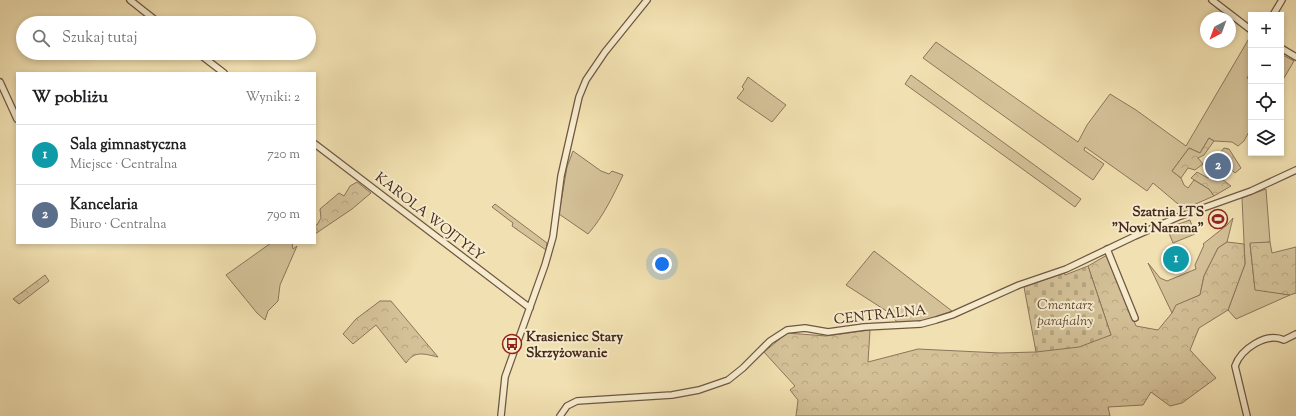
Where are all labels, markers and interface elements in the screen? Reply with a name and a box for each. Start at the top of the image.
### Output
north arrow [1200,12,1236,48]
map controls [1248,12,1284,156]
button: + [1248,12,1284,48]
search box [16,16,316,60]
icon: search [30,27,52,49]
text: Szukaj tutaj [62,28,137,49]
button: − [1248,48,1284,84]
button: locate [1248,84,1284,120]
text: W pobliżu [32,86,108,110]
text: Wyniki: 2 [245,89,300,107]
button: layers [1248,120,1284,156]
text: Sala gimnastyczna [70,135,186,156]
text: 1 [43,146,47,164]
text: 720 m [267,146,300,164]
pin: 2 [1205,151,1231,181]
text: Miejsce · Centralna [70,156,177,174]
street label: KAROLA WOJTYŁY [370,169,488,267]
text: Kancelaria [70,195,138,216]
place label: Szatnia LTS "Novi Narama" [1112,203,1204,239]
text: 2 [42,206,48,224]
text: 790 m [267,206,300,224]
sports icon: Szatnia LTS "Novi Narama" [1207,208,1229,230]
text: Biuro · Centralna [70,216,166,234]
pin: 1 [1163,244,1189,274]
your location [652,254,672,274]
park label: Cmentarz parafialny [1037,296,1093,332]
street label: CENTRALNA [833,301,928,331]
place label: Krasieniec Stary Skrzyżowanie [526,328,623,364]
bus stop icon: Krasieniec Stary Skrzyżowanie [501,333,523,355]

